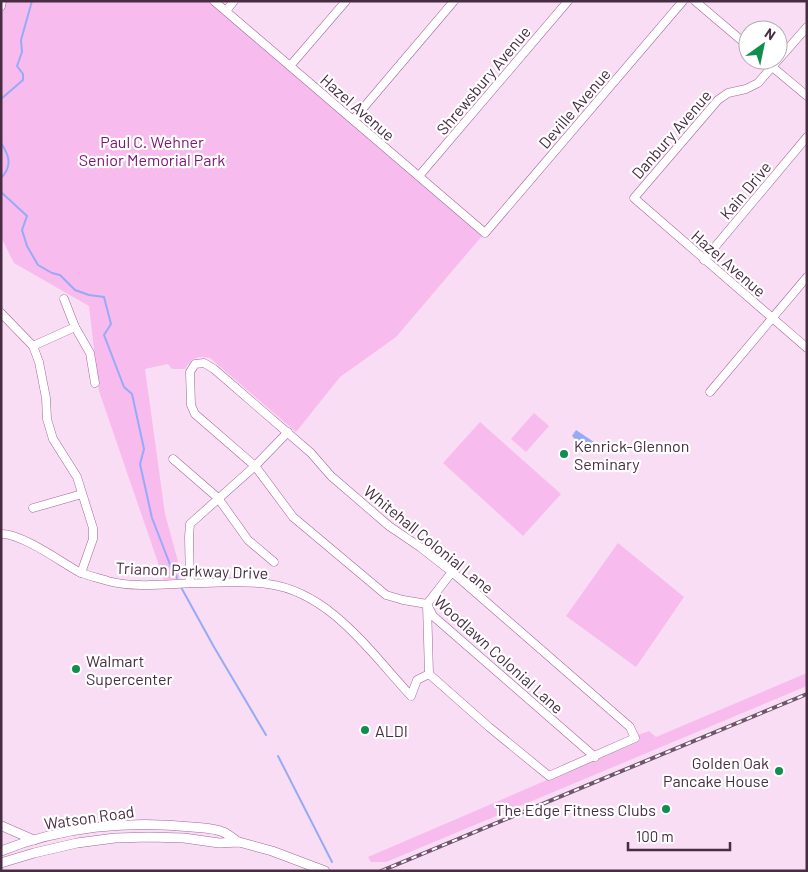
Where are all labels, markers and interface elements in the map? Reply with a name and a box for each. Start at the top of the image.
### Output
north arrow [738,20,788,70]
street label: Shrewsbury Avenue [432,22,534,138]
text: N [762,24,779,43]
street label: Deville Avenue [534,64,614,152]
street label: Hazel Avenue [317,70,399,144]
street label: Danbury Avenue [627,86,715,182]
park label: Paul C. Wehner Senior Memorial Park [79,132,225,169]
street label: Kain Drive [715,157,775,223]
street label: Hazel Avenue [688,226,770,300]
place label: Kenrick-Glennon Seminary [574,436,689,473]
marker: Kenrick-Glennon Seminary [558,448,570,460]
street label: Whitehall Colonial Lane [360,481,498,597]
street label: Trianon Parkway Drive [115,558,269,582]
street label: Woodlawn Colonial Lane [430,591,568,717]
place label: Walmart Supercenter [86,651,172,688]
marker: Walmart Supercenter [70,663,82,675]
place label: ALDI [375,721,408,740]
marker: ALDI [359,724,371,736]
place label: Golden Oak Pancake House [663,753,769,790]
marker: Golden Oak Pancake House [773,765,785,777]
place label: The Edge Fitness Clubs [495,800,656,819]
street label: Watson Road [43,801,135,833]
marker: The Edge Fitness Clubs [660,803,672,815]
scale bar [628,820,730,852]
text: 100 m [636,827,674,845]

